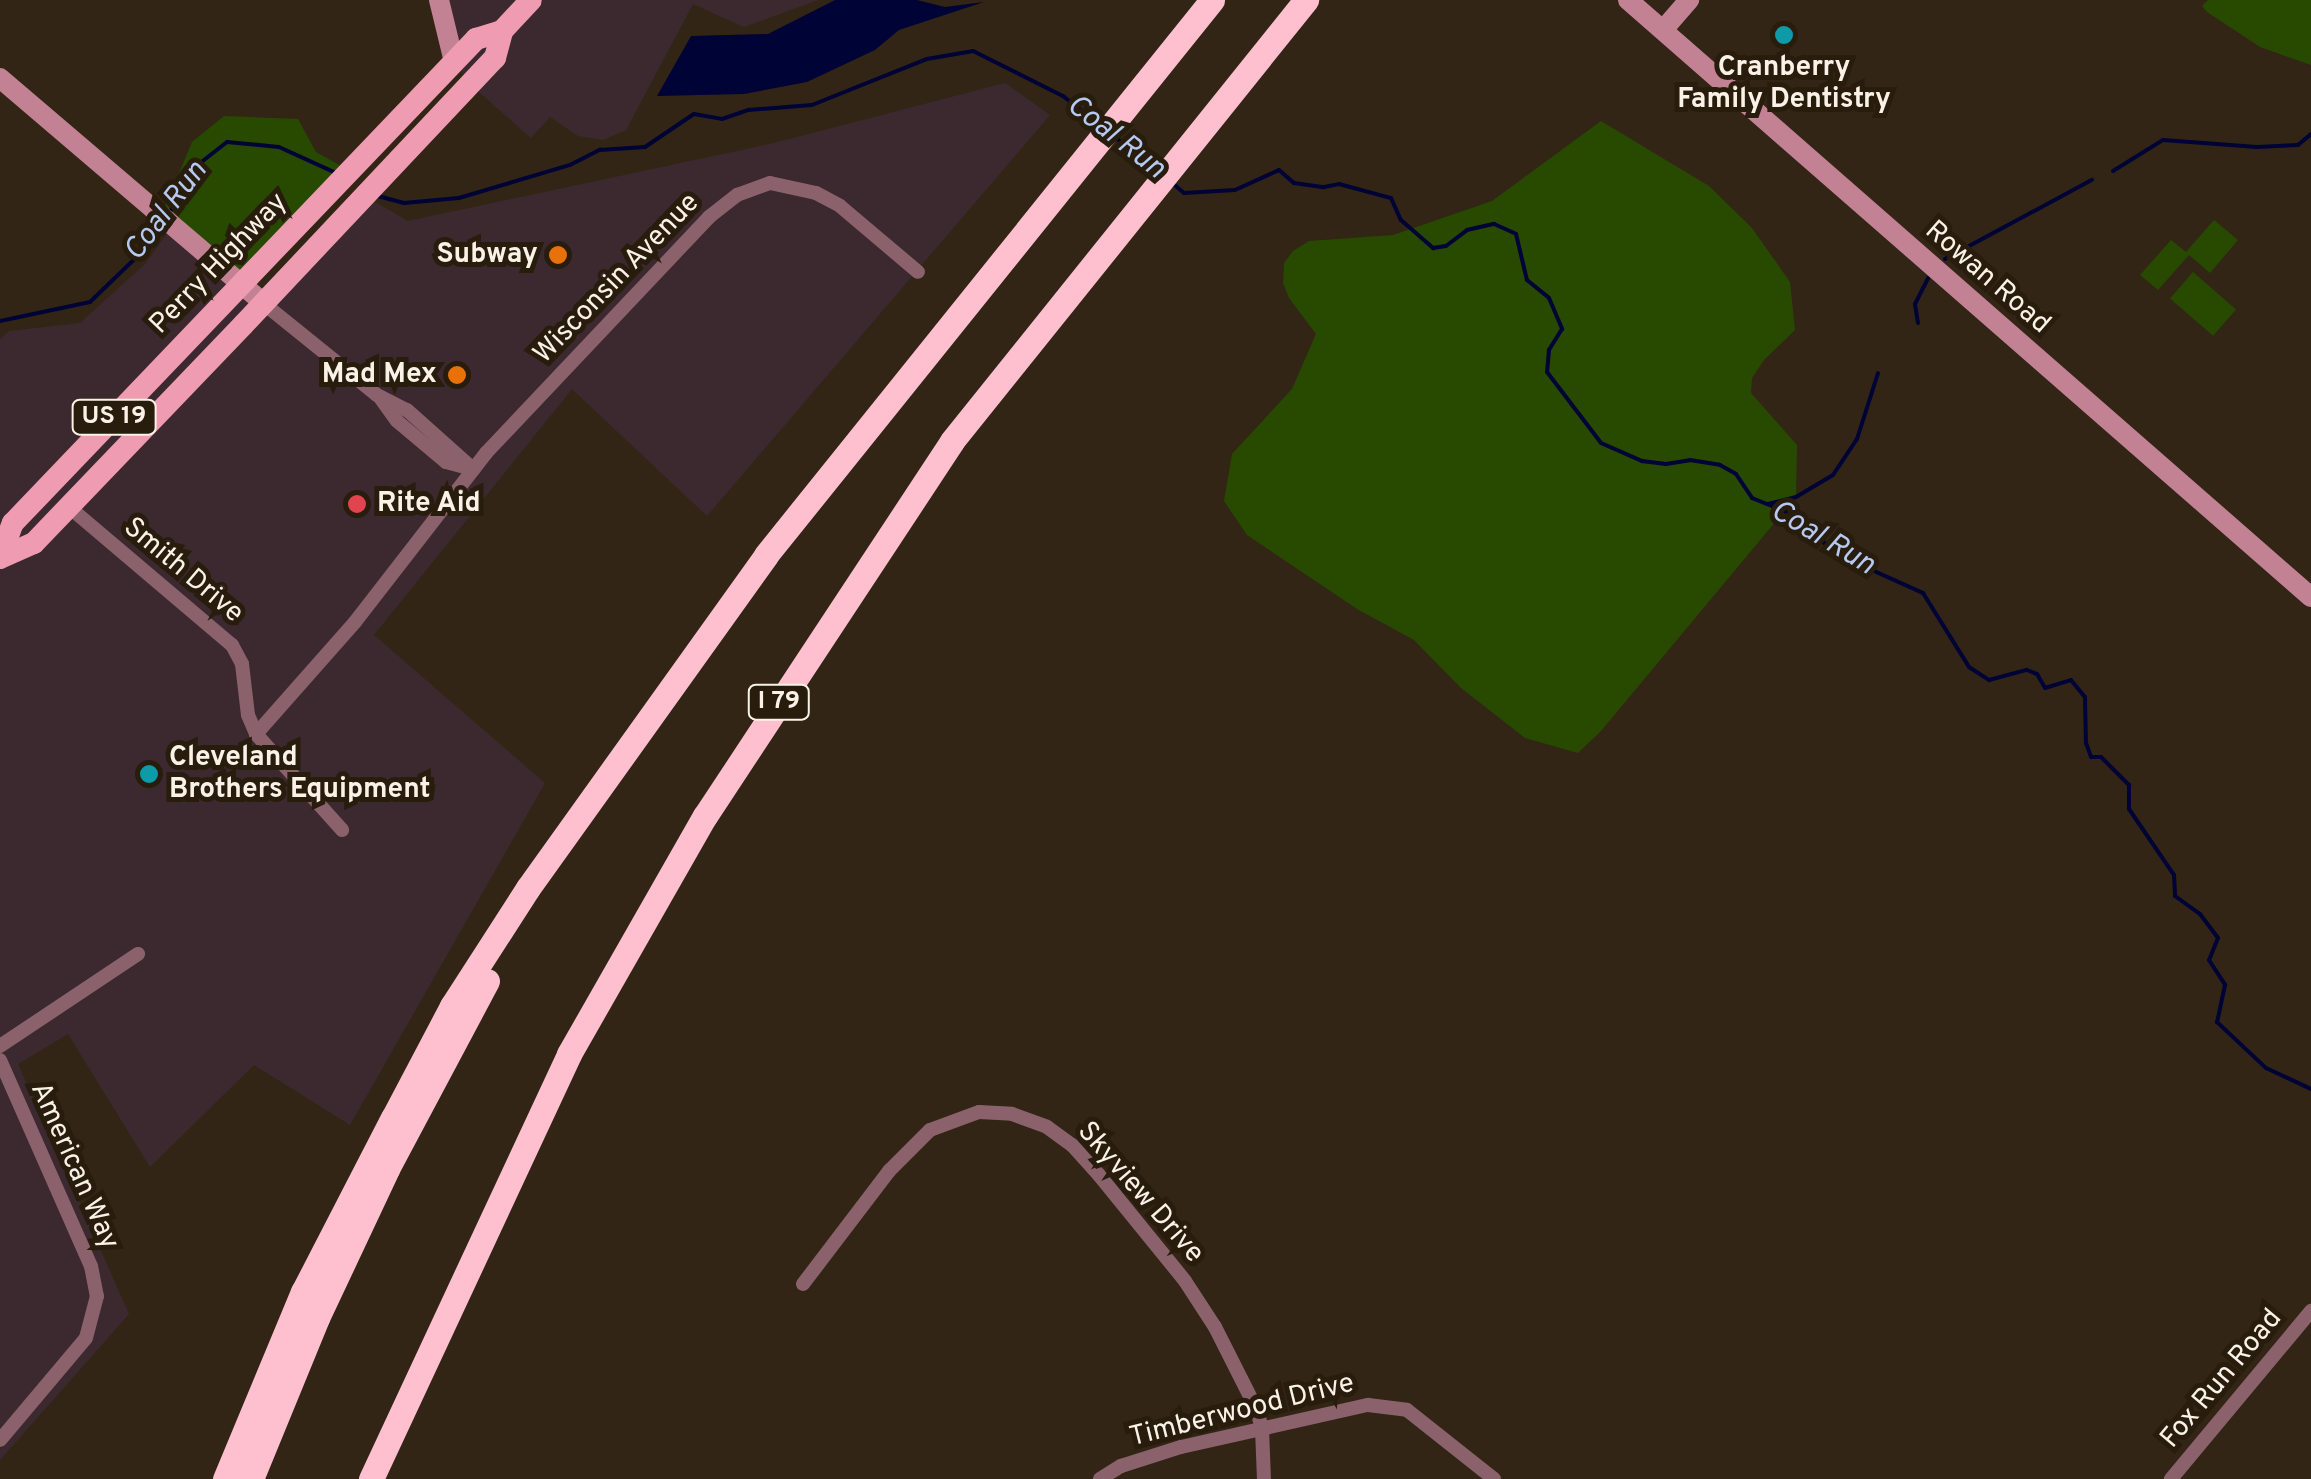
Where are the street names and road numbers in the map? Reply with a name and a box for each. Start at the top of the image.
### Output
street label: Perry Highway [143,186,295,342]
street label: Wisconsin Avenue [527,186,707,372]
street label: Rowan Road [1917,214,2057,342]
road number: US 19 [72,397,156,437]
street label: Smith Drive [116,511,250,631]
road number: I 79 [746,682,812,722]
street label: American Way [22,1077,126,1255]
street label: Skyview Drive [1070,1116,1210,1270]
street label: Fox Run Road [2154,1303,2290,1455]
street label: Timberwood Drive [1126,1367,1358,1455]

